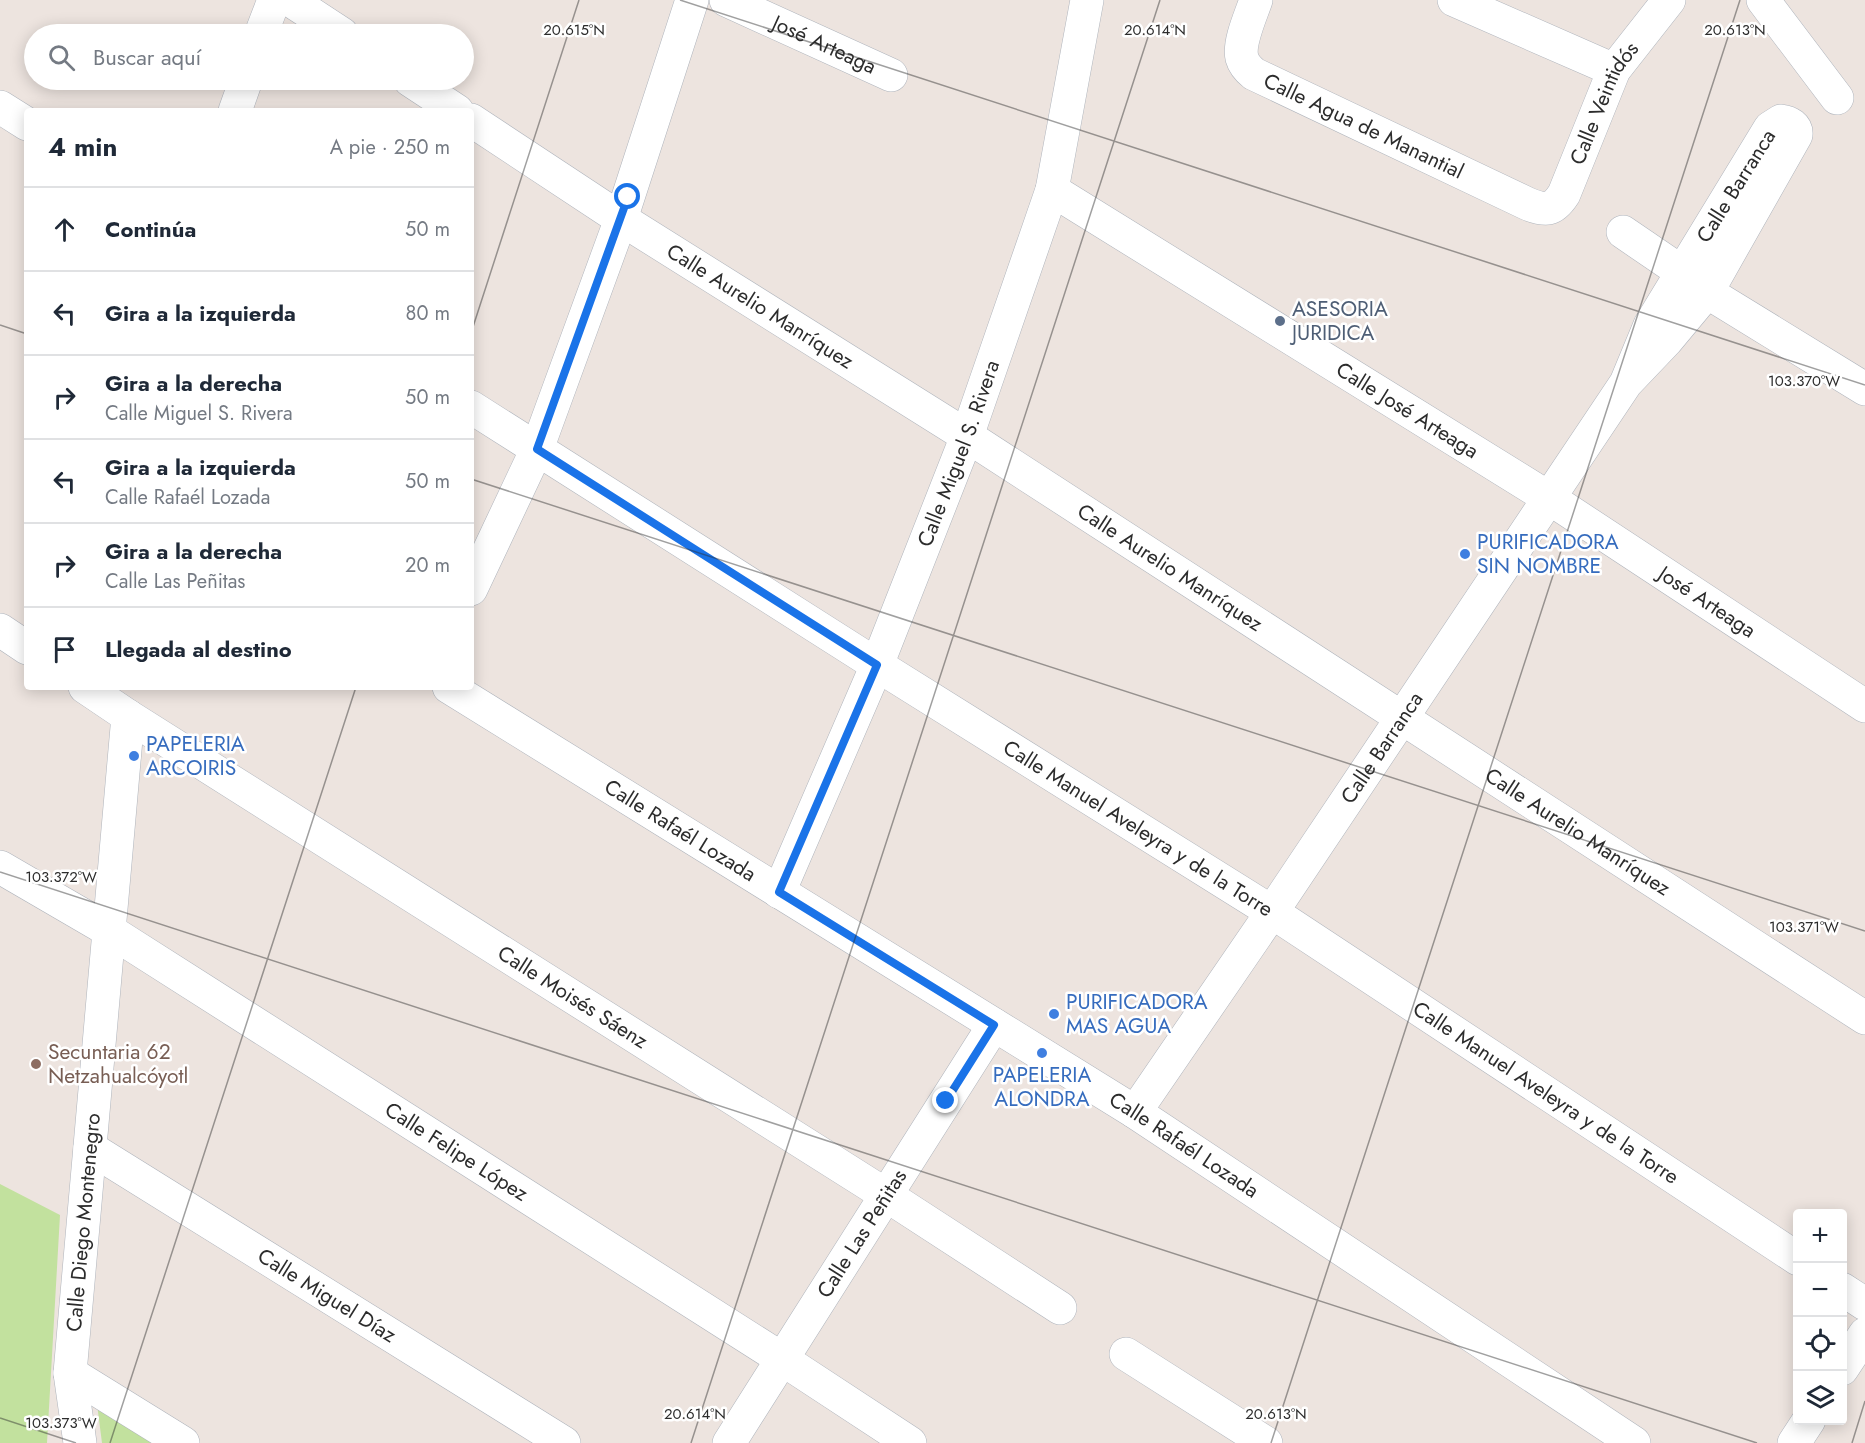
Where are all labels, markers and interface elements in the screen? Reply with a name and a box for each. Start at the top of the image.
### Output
street label: José Arteaga [765,7,881,81]
text: 20.615°N [543,19,605,41]
text: 20.614°N [1124,19,1186,41]
text: 20.613°N [1704,19,1766,41]
search box [24,24,474,90]
street label: Calle Veintidós [1562,35,1646,169]
icon: search [45,41,78,74]
text: Buscar aquí [93,41,201,73]
street label: Calle Agua de Manantial [1258,66,1469,186]
street label: Calle Barranca [1689,123,1783,249]
text: 4 min [48,128,117,166]
text: A pie · 250 m [330,133,450,162]
route start [614,183,640,209]
icon: ahead [48,213,81,246]
text: Continúa [105,213,196,245]
text: 50 m [405,215,450,244]
street label: Calle Aurelio Manríquez [661,236,860,376]
place label: ASESORIA JURIDICA [1289,294,1388,348]
icon: left [48,297,81,330]
text: Gira a la izquierda [105,297,296,329]
text: 80 m [405,299,450,328]
marker: ASESORIA JURIDICA [1273,314,1287,328]
street label: Calle José Arteaga [1330,355,1484,466]
street label: Calle Miguel S. Rivera [910,356,1007,551]
text: Gira a la derecha [105,367,282,399]
text: 103.370°W [1768,370,1840,392]
icon: right [48,381,81,414]
text: 50 m [405,383,450,412]
text: Calle Miguel S. Rivera [105,399,293,428]
text: Gira a la izquierda [105,451,296,483]
icon: left [48,465,81,498]
text: 50 m [405,467,450,496]
text: Calle Rafaél Lozada [105,483,270,512]
street label: Calle Aurelio Manríquez [1071,496,1269,639]
place label: PURIFICADORA SIN NOMBRE [1477,527,1619,581]
text: Gira a la derecha [105,535,282,567]
marker: PURIFICADORA SIN NOMBRE [1458,547,1472,561]
icon: right [48,549,81,582]
text: 20 m [405,551,450,580]
street label: José Arteaga [1650,557,1762,645]
text: Calle Las Peñitas [105,567,245,596]
icon: arrive [48,633,81,666]
text: Llegada al destino [105,633,292,665]
street label: Calle Barranca [1334,686,1430,810]
place label: PAPELERIA ARCOIRIS [146,729,245,783]
street label: Calle Manuel Aveleyra y de la Torre [997,733,1279,924]
marker: PAPELERIA ARCOIRIS [127,749,141,763]
street label: Calle Aurelio Manríquez [1479,761,1677,903]
street label: Calle Rafaél Lozada [598,772,762,889]
text: 103.372°W [25,866,97,888]
text: 103.371°W [1769,916,1839,938]
street label: Calle Moisés Sáenz [492,938,654,1056]
place label: PURIFICADORA MAS AGUA [1066,987,1208,1041]
street label: Calle Manuel Aveleyra y de la Torre [1407,994,1685,1192]
marker: PURIFICADORA MAS AGUA [1047,1007,1061,1021]
place label: Secuntaria 62 Netzahualcóyotl [48,1037,188,1091]
marker: PAPELERIA ALONDRA [1035,1046,1049,1060]
marker: Secuntaria 62 Netzahualcóyotl [29,1057,43,1071]
place label: PAPELERIA ALONDRA [993,1060,1091,1114]
street label: Calle Rafaél Lozada [1103,1085,1265,1205]
route end [932,1087,958,1113]
street label: Calle Felipe López [379,1095,534,1209]
street label: Calle Diego Montenegro [59,1112,108,1333]
street label: Calle Las Peñitas [810,1163,914,1304]
map controls [1793,1209,1847,1425]
button: + [1793,1209,1847,1263]
street label: Calle Miguel Díaz [252,1241,402,1350]
button: − [1793,1263,1847,1317]
button: locate [1793,1317,1847,1371]
button: layers [1793,1371,1847,1425]
text: 20.614°N [664,1403,726,1425]
text: 20.613°N [1245,1403,1307,1425]
text: 103.373°W [25,1412,97,1434]

